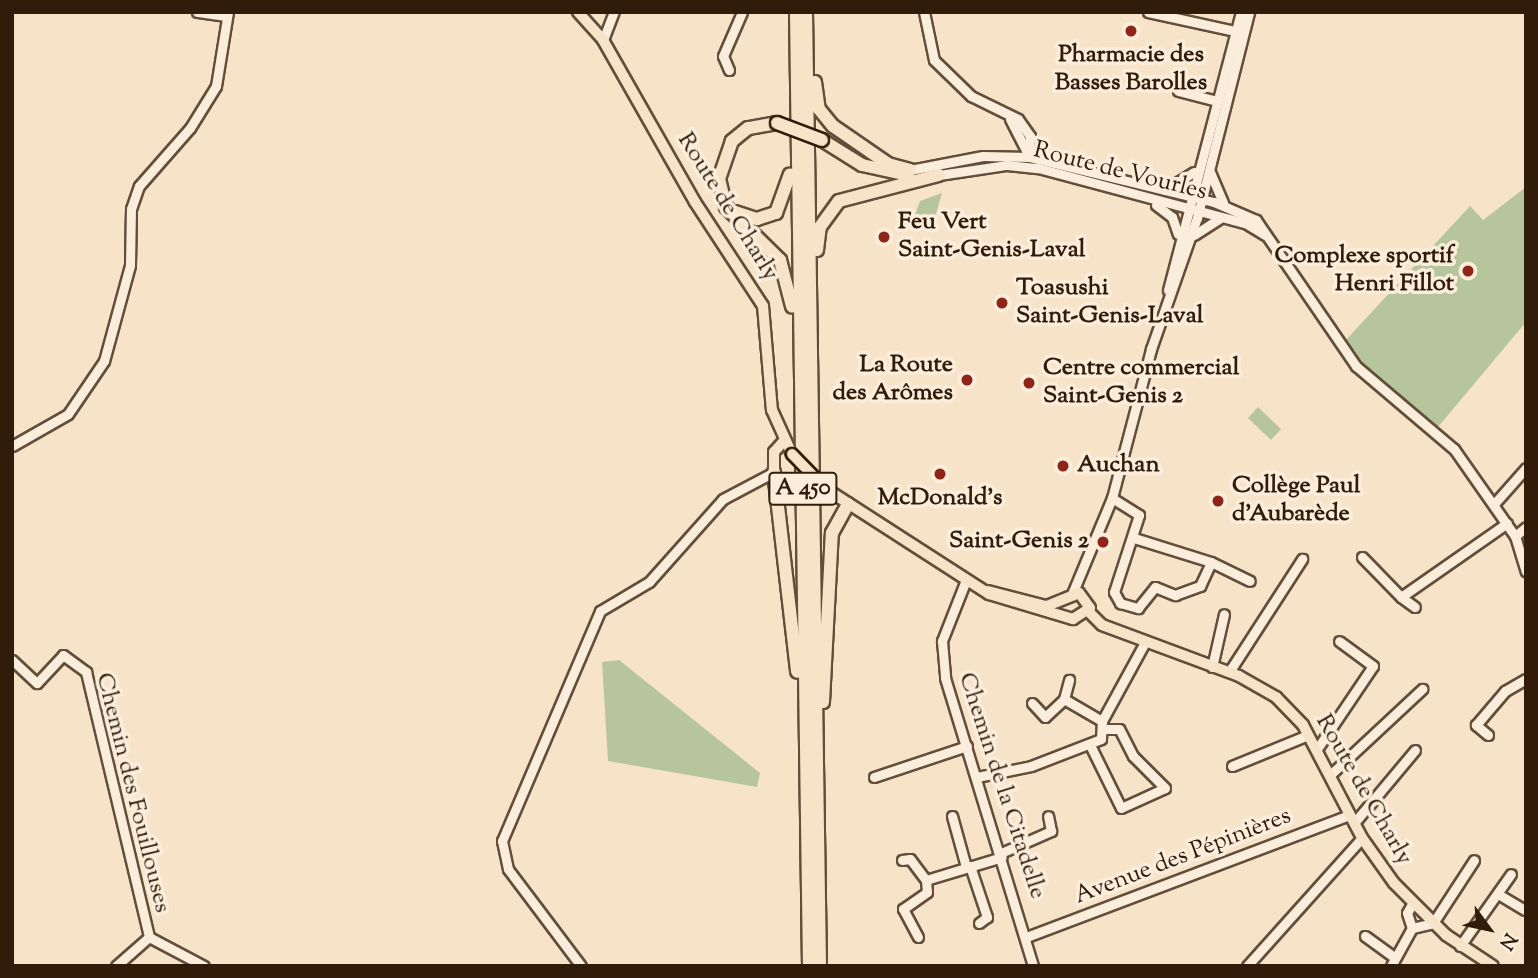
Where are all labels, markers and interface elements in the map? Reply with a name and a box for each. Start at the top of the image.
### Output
marker: Pharmacie des Basses Barolles [1123,23,1139,39]
place label: Pharmacie des Basses Barolles [1055,42,1207,98]
street label: Route de Charly [670,128,784,286]
street label: Route de Vourles [1030,137,1210,207]
place label: Feu Vert Saint-Genis-Laval [898,209,1085,265]
marker: Feu Vert Saint-Genis-Laval [876,229,892,245]
place label: Complexe sportif Henri Fillot [1275,243,1454,299]
marker: Complexe sportif Henri Fillot [1460,263,1476,279]
place label: Toasushi Saint-Genis-Laval [1016,275,1203,331]
marker: Toasushi Saint-Genis-Laval [994,295,1010,311]
place label: La Route des Arômes [833,352,953,408]
place label: Centre commercial Saint-Genis 2 [1043,355,1239,411]
marker: La Route des Arômes [959,372,975,388]
marker: Centre commercial Saint-Genis 2 [1021,375,1037,391]
place label: Auchan [1077,452,1160,480]
marker: Auchan [1055,458,1071,474]
marker: McDonald's [932,466,948,482]
road number: A 450 [768,470,838,509]
place label: Collège Paul d'Aubarède [1232,473,1360,529]
place label: McDonald's [878,485,1002,513]
marker: Collège Paul d'Aubarède [1210,493,1226,509]
place label: Saint-Genis 2 [949,528,1089,556]
marker: Saint-Genis 2 [1095,534,1111,550]
street label: Chemin de la Citadelle [951,669,1051,903]
street label: Chemin des Fouillouses [88,670,176,916]
street label: Route de Charly [1308,710,1418,870]
street label: Avenue des Pépinières [1071,802,1295,912]
north arrow [1454,894,1524,964]
text: N [1492,927,1522,954]

